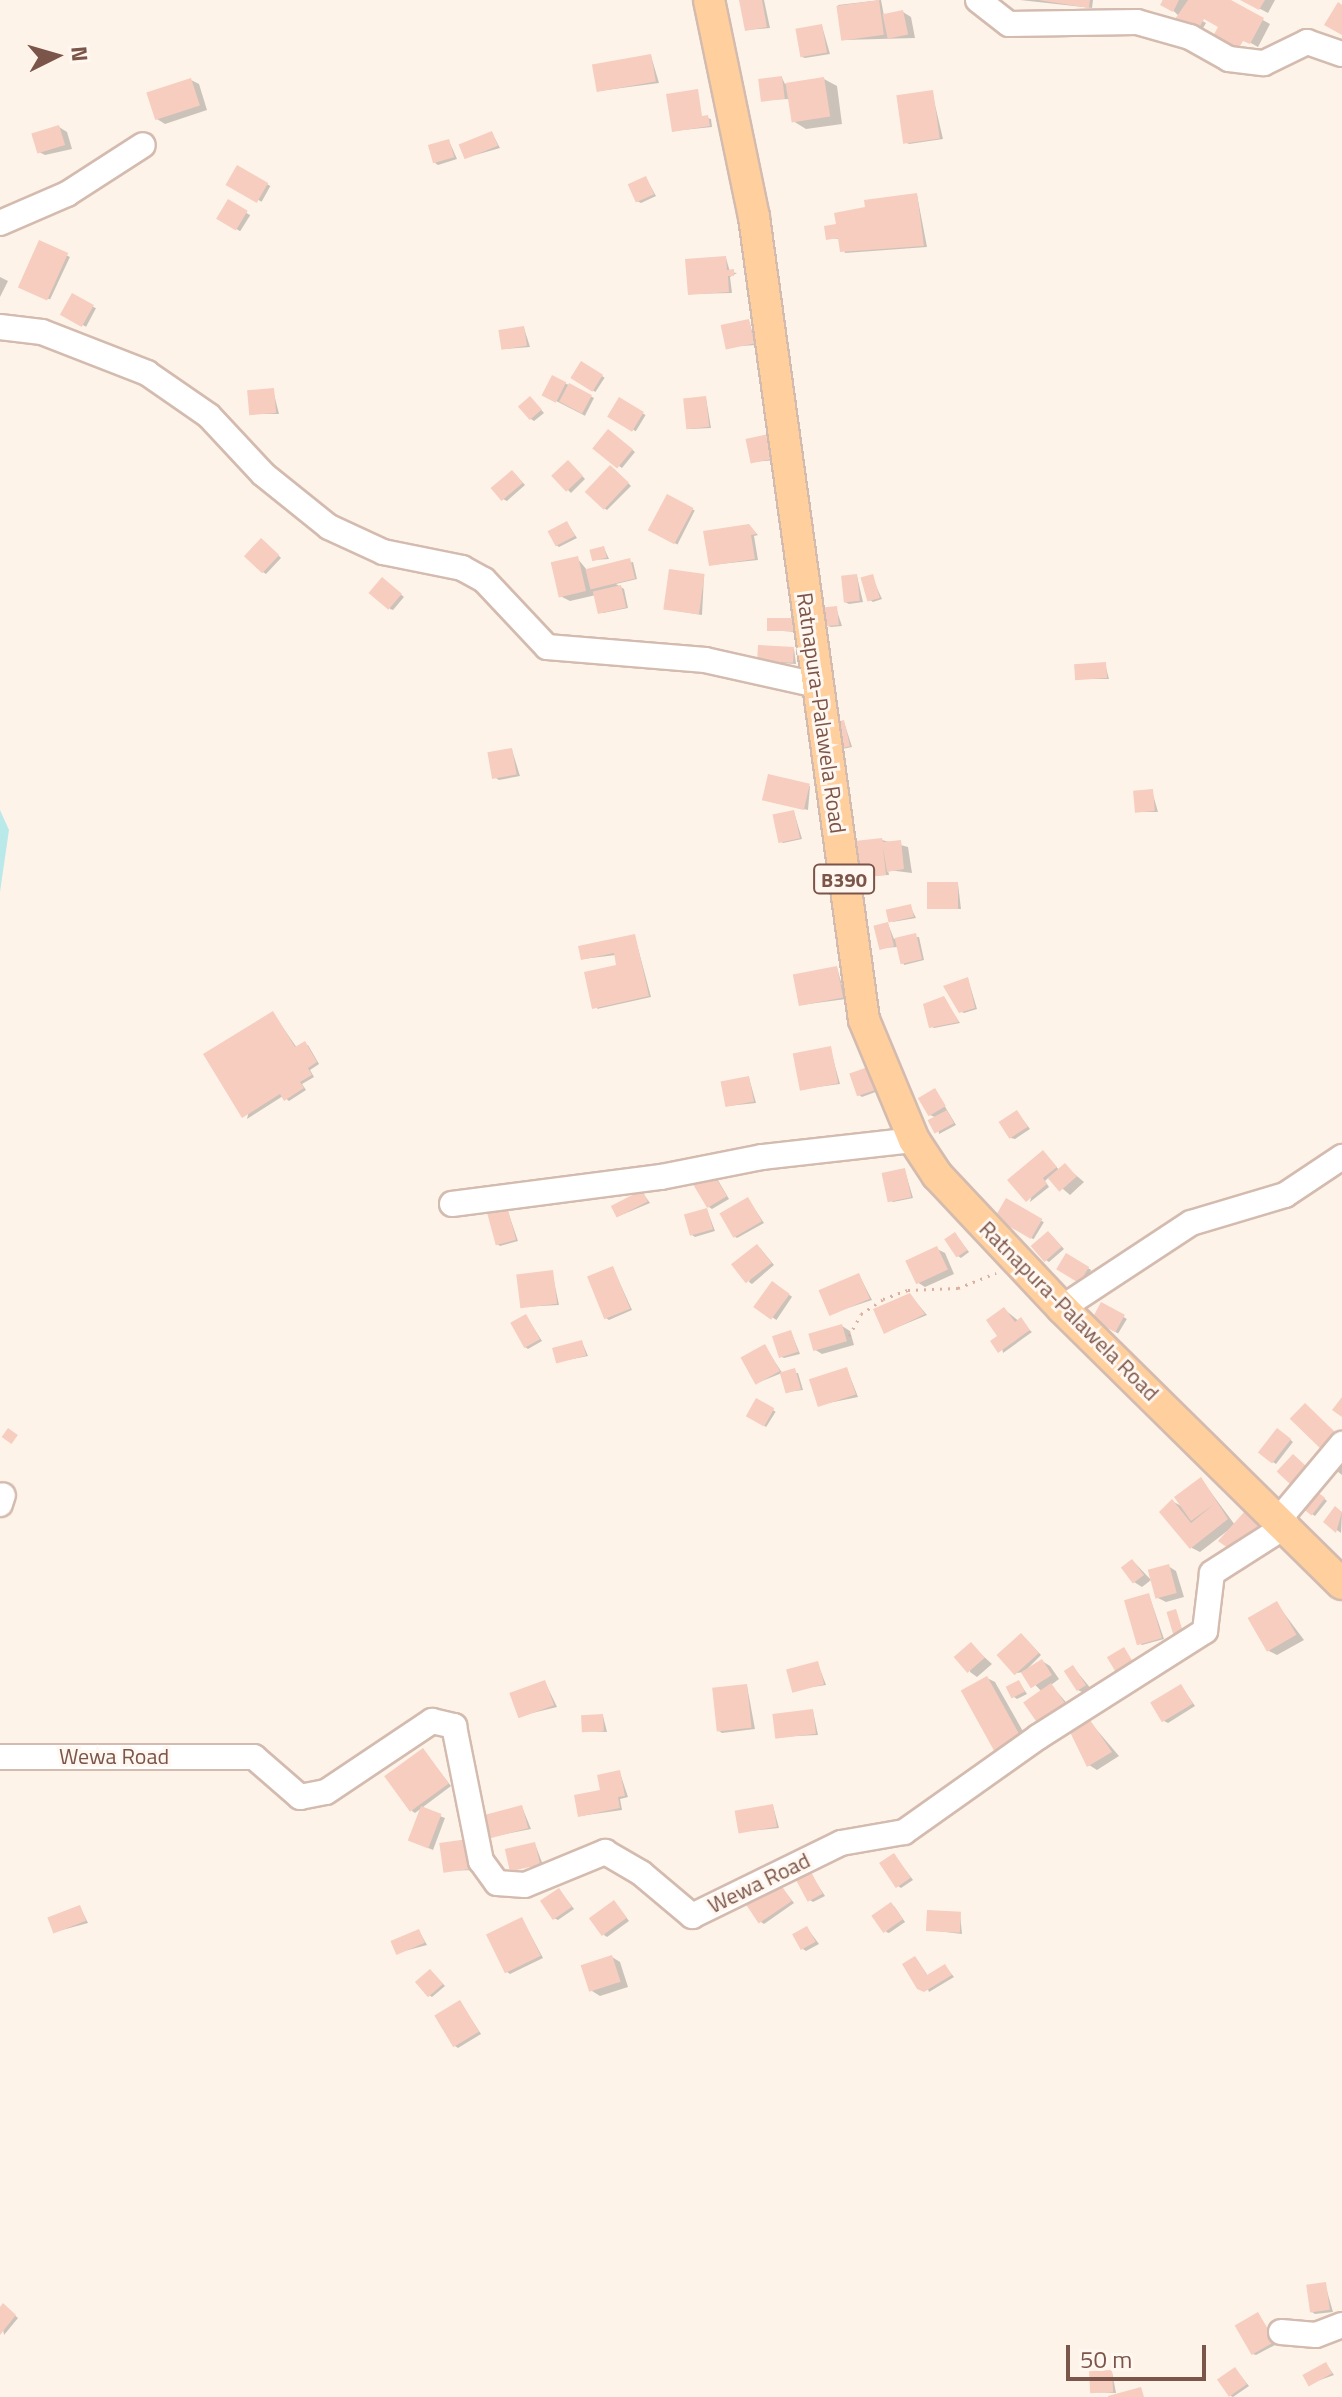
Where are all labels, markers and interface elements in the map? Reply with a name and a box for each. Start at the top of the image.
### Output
north arrow [16,16,96,96]
text: N [62,45,98,63]
street label: Ratnapura-Palawela Road [791,591,851,835]
road number: B390 [812,863,876,895]
street label: Ratnapura-Palawela Road [974,1216,1164,1406]
street label: Wewa Road [59,1744,169,1770]
street label: Wewa Road [704,1847,814,1919]
scale bar [1070,2329,1210,2379]
text: 50 m [1080,2341,1132,2377]

